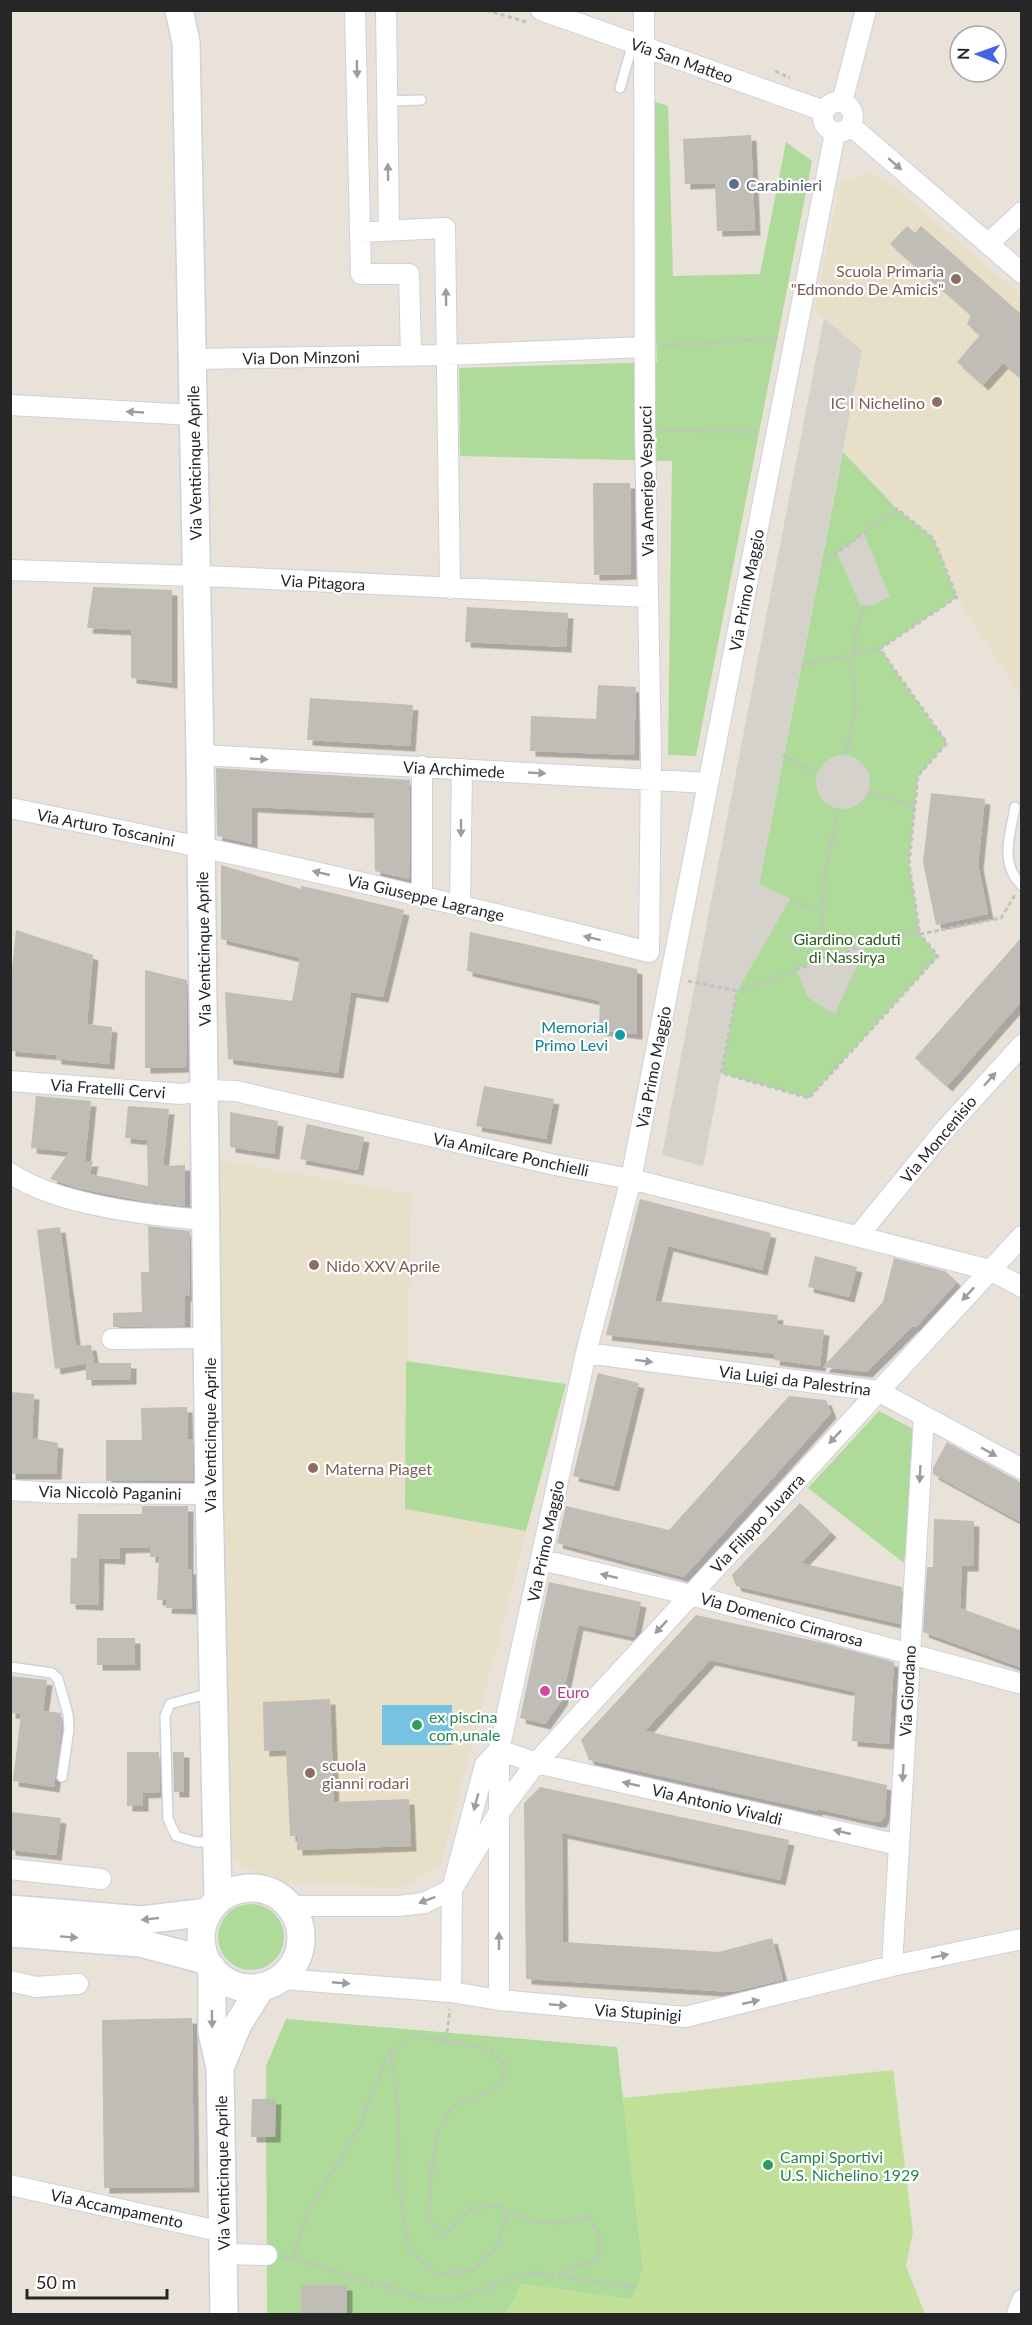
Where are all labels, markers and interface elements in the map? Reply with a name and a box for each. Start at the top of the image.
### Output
north arrow [948,24,1008,84]
street label: Via San Matteo [628,34,736,86]
text: N [953,47,972,60]
one-way arrow [352,59,361,78]
one-way arrow [887,157,902,170]
one-way arrow [383,163,393,182]
place label: Carabinieri [746,175,822,194]
marker: Carabinieri [727,177,741,191]
place label: Scuola Primaria "Edmondo De Amicis" [791,261,944,298]
marker: Scuola Primaria "Edmondo De Amicis" [949,272,963,286]
one-way arrow [441,287,451,306]
street label: Via Don Minzoni [242,346,360,368]
street label: Via Venticinque Aprile [183,385,205,541]
place label: IC I Nichelino [831,393,925,412]
marker: IC I Nichelino [930,395,944,409]
street label: Via Amerigo Vespucci [635,405,657,557]
one-way arrow [125,407,144,417]
street label: Via Primo Maggio [725,527,767,653]
street label: Via Pitagora [280,570,366,594]
one-way arrow [249,754,268,763]
street label: Via Archimede [403,757,505,781]
one-way arrow [528,769,547,778]
street label: Via Arturo Toscanini [35,804,177,850]
one-way arrow [456,818,466,837]
one-way arrow [311,867,330,877]
street label: Via Giuseppe Lagrange [346,870,506,924]
street label: Via Venticinque Aprile [192,871,214,1027]
park label: Giardino caduti di Nassirya [793,929,901,966]
one-way arrow [583,932,601,942]
street label: Via Primo Maggio [632,1004,674,1130]
place label: Memorial Primo Levi [535,1017,608,1054]
marker: Memorial Primo Levi [613,1028,627,1042]
one-way arrow [983,1072,996,1087]
street label: Via Fratelli Cervi [50,1075,166,1101]
street label: Via Moncenisio [896,1092,980,1186]
street label: Via Amilcare Ponchielli [431,1128,591,1180]
place label: Nido XXV Aprile [326,1256,440,1275]
marker: Nido XXV Aprile [307,1258,321,1272]
one-way arrow [961,1287,975,1301]
one-way arrow [634,1356,653,1366]
street label: Via Venticinque Aprile [200,1358,219,1512]
street label: Via Luigi da Palestrina [718,1361,872,1399]
one-way arrow [828,1430,842,1445]
one-way arrow [981,1446,997,1457]
place label: Materna Piaget [325,1459,432,1478]
marker: Materna Piaget [306,1461,320,1475]
one-way arrow [916,1464,925,1483]
street label: Via Filippo Juvarra [706,1469,808,1577]
street label: Via Primo Maggio [523,1478,567,1604]
street label: Via Niccolò Paganini [38,1481,182,1503]
one-way arrow [600,1570,618,1580]
street label: Via Domenico Cimarosa [698,1588,866,1650]
one-way arrow [654,1620,668,1635]
street label: Via Giordano [895,1645,919,1737]
place label: Euro [557,1682,589,1701]
marker: Euro [538,1684,552,1698]
place label: ex piscina com,unale [429,1707,500,1744]
marker: ex piscina com,unale [410,1718,424,1732]
place label: scuola gianni rodari [322,1755,409,1792]
one-way arrow [898,1764,907,1783]
marker: scuola gianni rodari [303,1766,317,1780]
one-way arrow [622,1779,640,1789]
street label: Via Antonio Vivaldi [650,1780,784,1828]
one-way arrow [470,1793,480,1811]
one-way arrow [832,1827,851,1836]
one-way arrow [418,1896,436,1905]
one-way arrow [141,1914,160,1923]
one-way arrow [59,1932,78,1942]
one-way arrow [494,1932,504,1951]
one-way arrow [931,1951,950,1960]
one-way arrow [332,1978,351,1988]
one-way arrow [741,1997,760,2006]
street label: Via Stupinigi [594,1999,682,2025]
one-way arrow [548,2000,567,2010]
one-way arrow [207,2009,216,2028]
street label: Via Venticinque Aprile [211,2095,233,2251]
place label: Campi Sportivi U.S. Nichelino 1929 [780,2147,920,2184]
marker: Campi Sportivi U.S. Nichelino 1929 [761,2158,775,2172]
street label: Via Accampamento [49,2185,185,2231]
scale bar [27,2262,166,2300]
text: 50 m [36,2271,76,2293]

